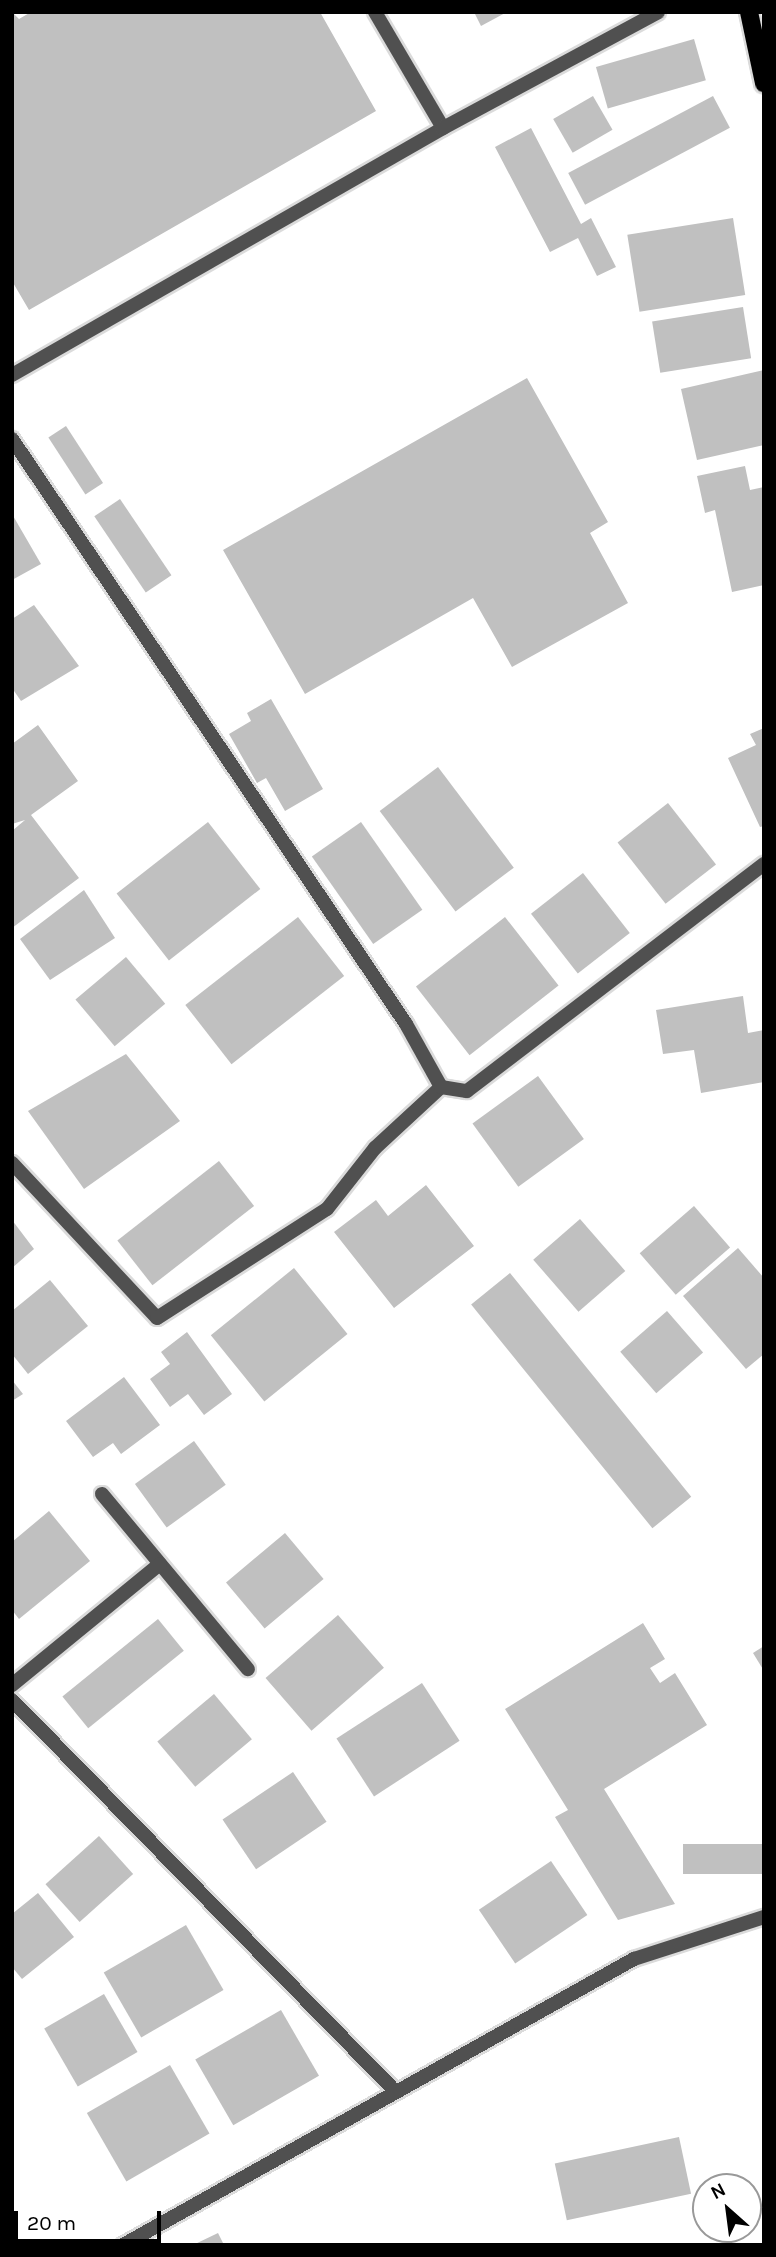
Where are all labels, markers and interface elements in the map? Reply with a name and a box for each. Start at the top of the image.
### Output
north arrow [692,2173,762,2243]
text: N [707,2178,729,2204]
scale bar [18,2198,164,2242]
text: 20 m [27,2211,76,2235]

